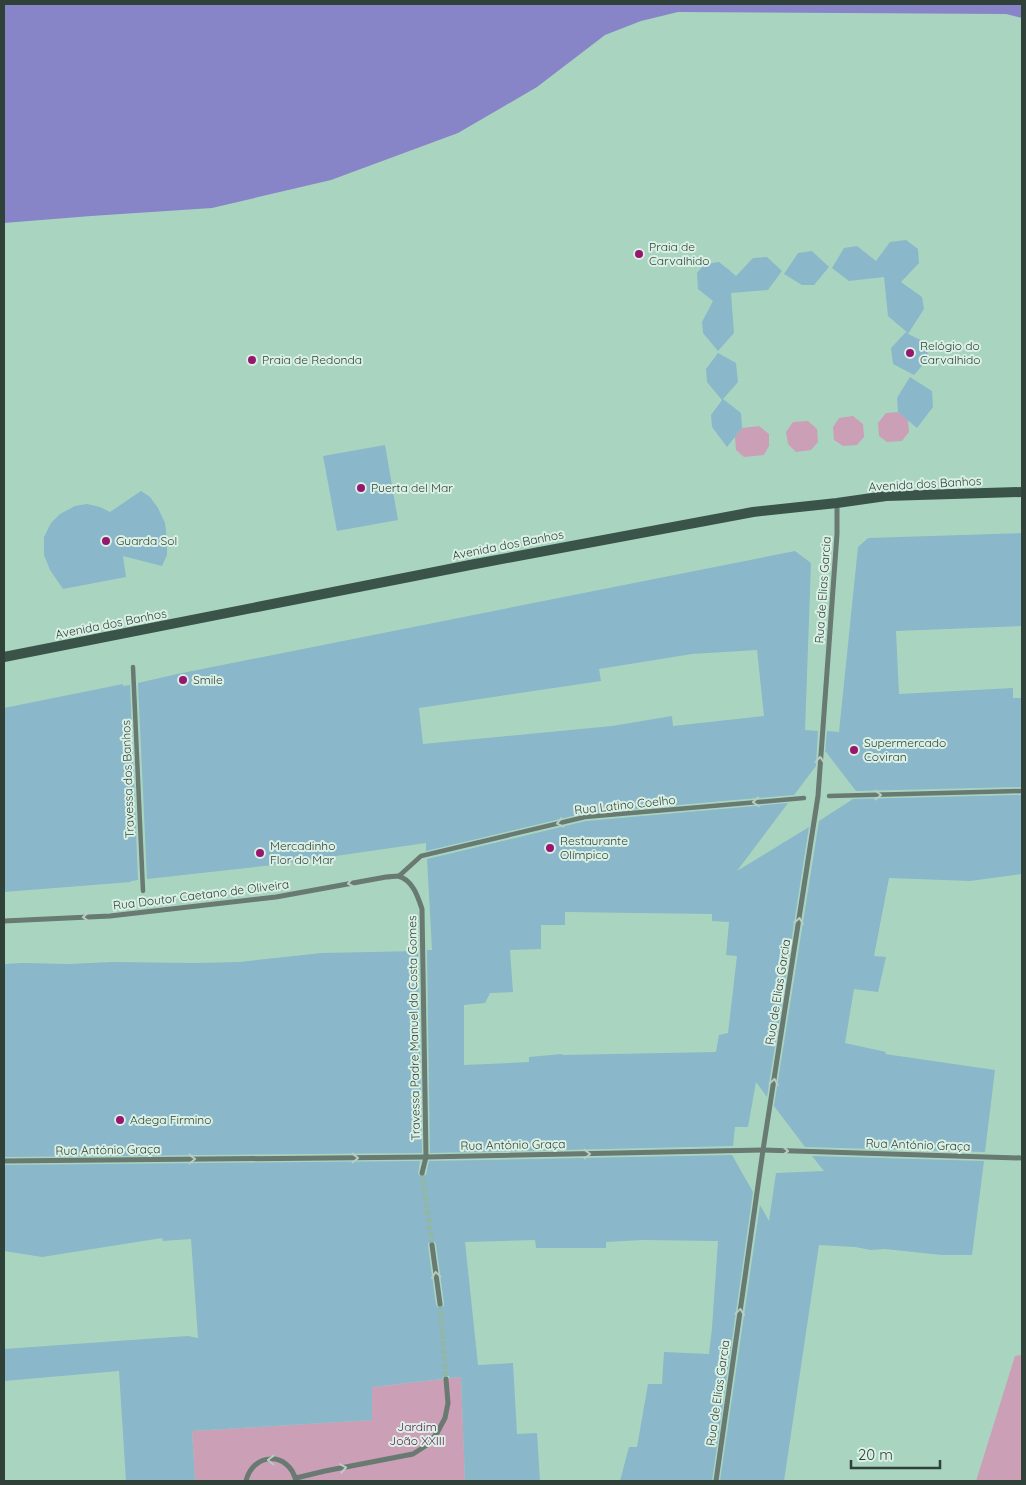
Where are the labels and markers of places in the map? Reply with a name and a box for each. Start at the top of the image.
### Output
place label: Praia de Carvalhido [649,239,710,268]
marker: Praia de Carvalhido [633,248,645,260]
place label: Relógio do Carvalhido [920,338,981,367]
marker: Relógio do Carvalhido [904,347,916,359]
place label: Praia de Redonda [262,352,362,367]
marker: Praia de Redonda [246,354,258,366]
place label: Puerta del Mar [371,480,453,495]
marker: Puerta del Mar [355,482,367,494]
place label: Guarda Sol [116,533,177,548]
marker: Guarda Sol [100,535,112,547]
place label: Smile [193,672,223,687]
marker: Smile [177,674,189,686]
place label: Supermercado Coviran [864,735,946,764]
marker: Supermercado Coviran [848,744,860,756]
place label: Restaurante Olímpico [560,833,628,862]
place label: Mercadinho Flor do Mar [270,838,335,867]
marker: Restaurante Olímpico [544,842,556,854]
marker: Mercadinho Flor do Mar [254,847,266,859]
place label: Adega Firmino [130,1112,211,1127]
marker: Adega Firmino [114,1114,126,1126]

